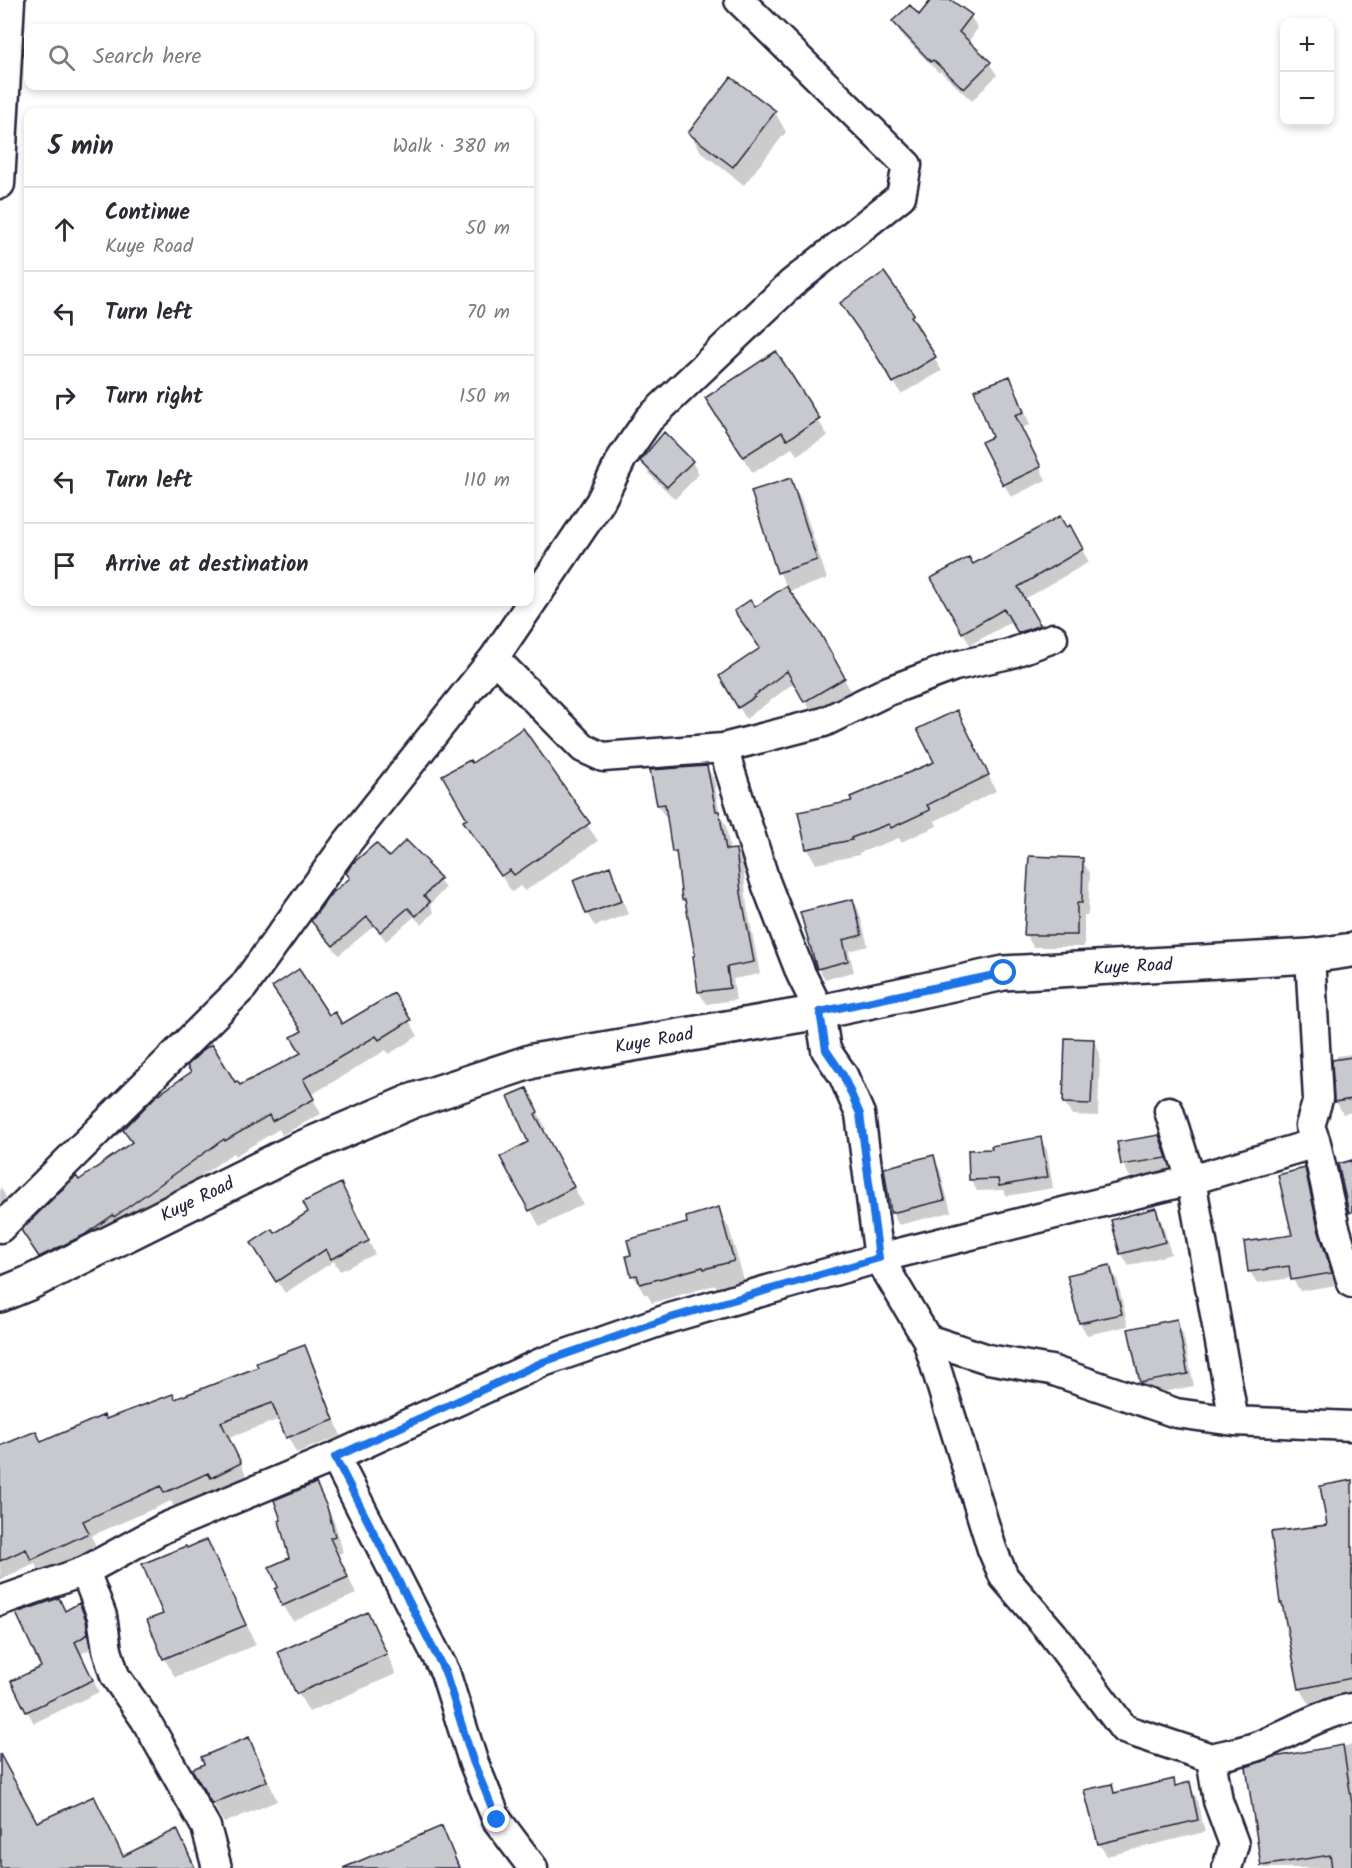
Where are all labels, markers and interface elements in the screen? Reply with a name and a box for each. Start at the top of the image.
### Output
map controls [1280,18,1334,126]
button: + [1280,18,1334,72]
search box [24,24,534,90]
text: Search here [93,40,201,75]
icon: search [45,41,78,74]
button: − [1280,72,1334,126]
text: 5 min [48,126,114,168]
text: Walk · 380 m [393,131,510,163]
text: Continue [105,196,190,231]
icon: ahead [48,213,81,246]
text: 50 m [465,213,510,245]
text: Kuye Road [105,231,193,263]
text: Turn left [105,296,192,331]
icon: left [48,297,81,330]
text: 70 m [467,297,510,329]
text: Turn right [105,380,203,415]
icon: right [48,381,81,414]
text: 150 m [459,381,510,413]
text: Turn left [105,464,192,499]
icon: left [48,465,81,498]
text: 110 m [464,465,510,497]
text: Arrive at destination [105,548,308,583]
icon: arrive [48,549,81,582]
street label: Kuye Road [1093,951,1174,984]
route start [990,959,1016,985]
street label: Kuye Road [613,1020,697,1063]
street label: Kuye Road [156,1170,240,1231]
route end [483,1806,509,1832]

